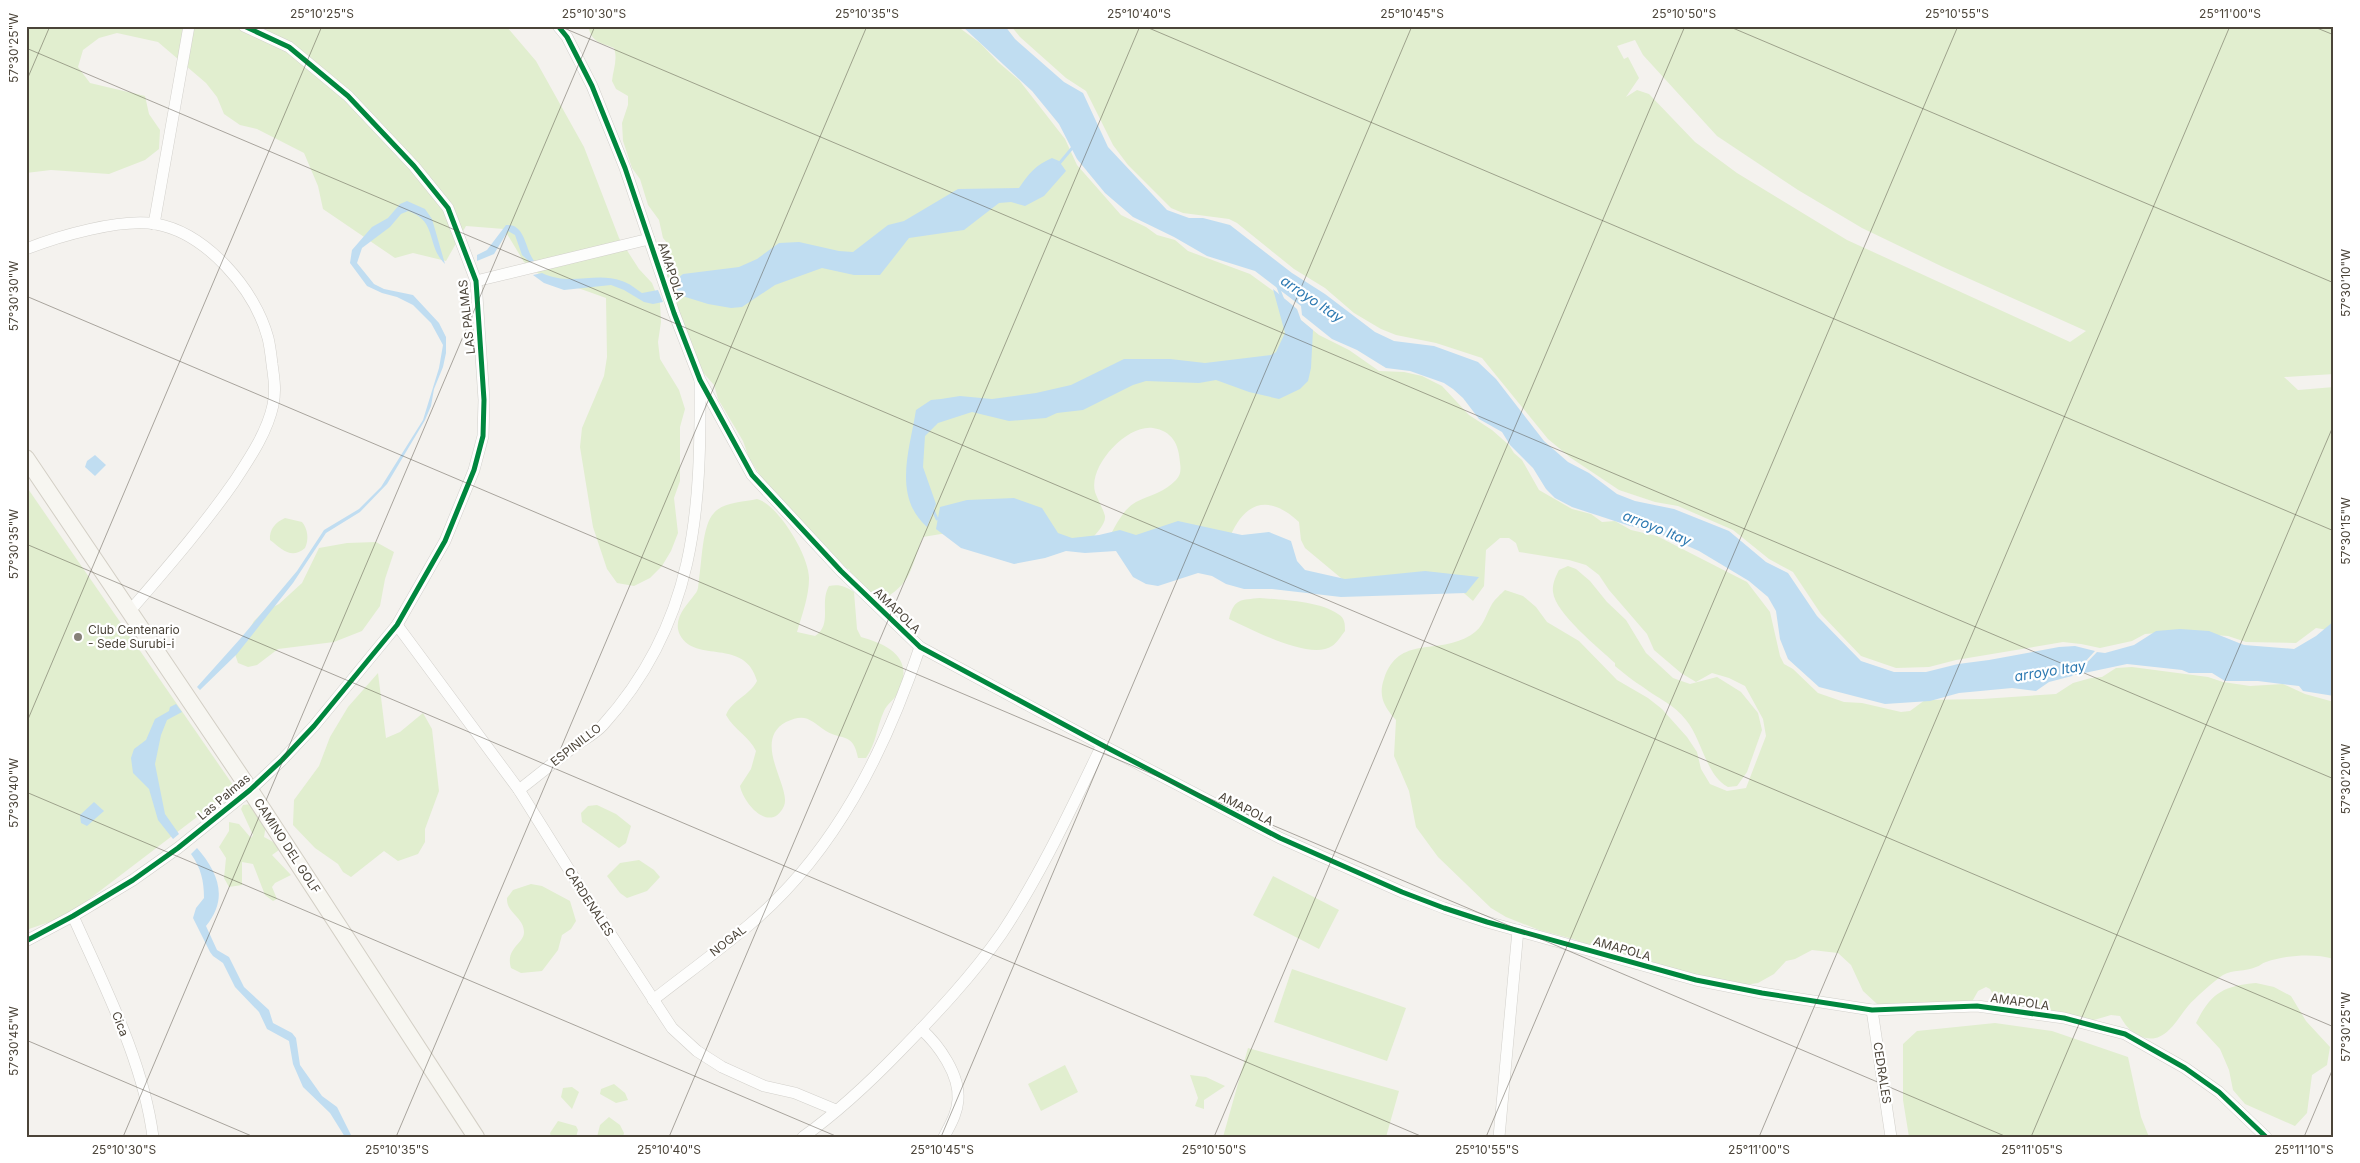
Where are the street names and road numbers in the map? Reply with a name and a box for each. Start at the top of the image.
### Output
street label: AMAPOLA [655,240,688,301]
street label: LAS PALMAS [455,279,478,355]
street label: AMAPOLA [871,585,924,637]
street label: ESPINILLO [547,720,604,769]
street label: Las Palmas [194,770,253,823]
street label: AMAPOLA [1216,788,1276,829]
street label: CAMINO DEL GOLF [251,795,324,896]
street label: CARDENALES [561,864,617,939]
street label: NOGAL [707,922,749,959]
street label: AMAPOLA [1592,933,1653,964]
street label: AMAPOLA [1990,990,2050,1013]
street label: Cica [109,1009,132,1038]
street label: CEDRALES [1870,1041,1895,1105]

